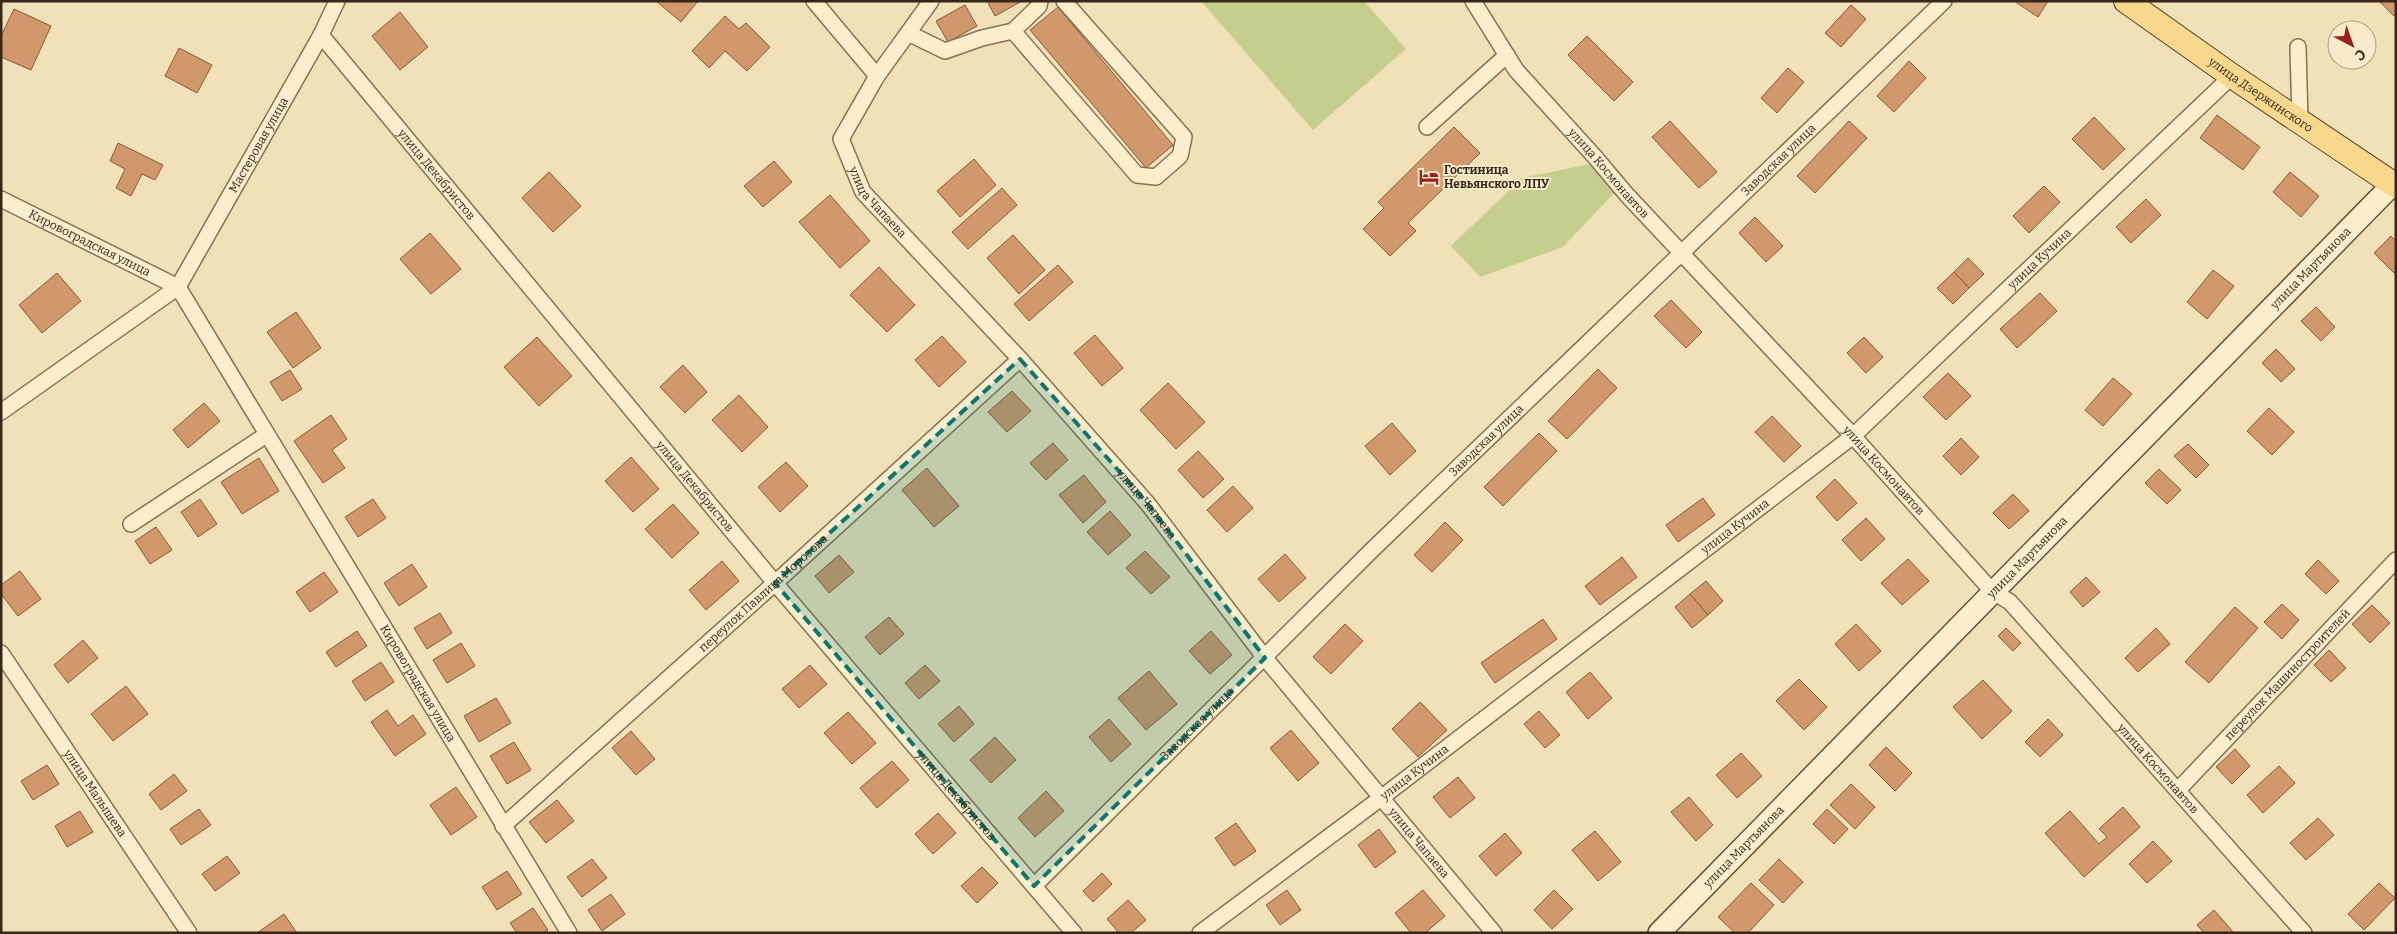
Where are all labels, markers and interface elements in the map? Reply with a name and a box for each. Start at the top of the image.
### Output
north arrow [2327,20,2377,70]
text: С [2351,45,2369,64]
street label: улица Дзержинского [2205,54,2315,135]
street label: Мастеровая улица [226,94,291,195]
street label: Заводская улица [1738,121,1819,199]
street label: улица Декабристов [394,125,478,223]
street label: улица Космонавтов [1565,125,1652,221]
place label: Гостиница Невьянского ЛПУ [1444,163,1550,191]
street label: улица Чапаева [846,164,910,241]
hotel icon: Гостиница Невьянского ЛПУ [1418,166,1440,188]
street label: Кировоградская улица [26,207,153,279]
street label: улица Мартьянова [2267,224,2354,312]
street label: улица Кучина [2004,225,2074,293]
street label: Заводская улица [1446,401,1527,479]
street label: улица Космонавтов [1839,422,1928,518]
street label: улица Декабристов [653,437,737,535]
street label: улица Чапаева [1113,465,1180,542]
street label: улица Кучина [1698,496,1772,558]
street label: улица Мартьянова [1983,513,2070,602]
street label: переулок Павлика Морозова [696,531,830,655]
street label: переулок Машиностроителей [2222,606,2353,743]
street label: Кировоградская улица [377,622,459,745]
street label: Заводская улица [1158,684,1237,763]
street label: улица Космонавтов [2114,720,2202,816]
street label: улица Кучина [1377,742,1452,803]
street label: улица Малышева [60,746,130,840]
street label: улица Декабристов [914,747,999,843]
street label: улица Мартьянова [1700,803,1787,891]
street label: улица Чапаева [1385,804,1452,881]

